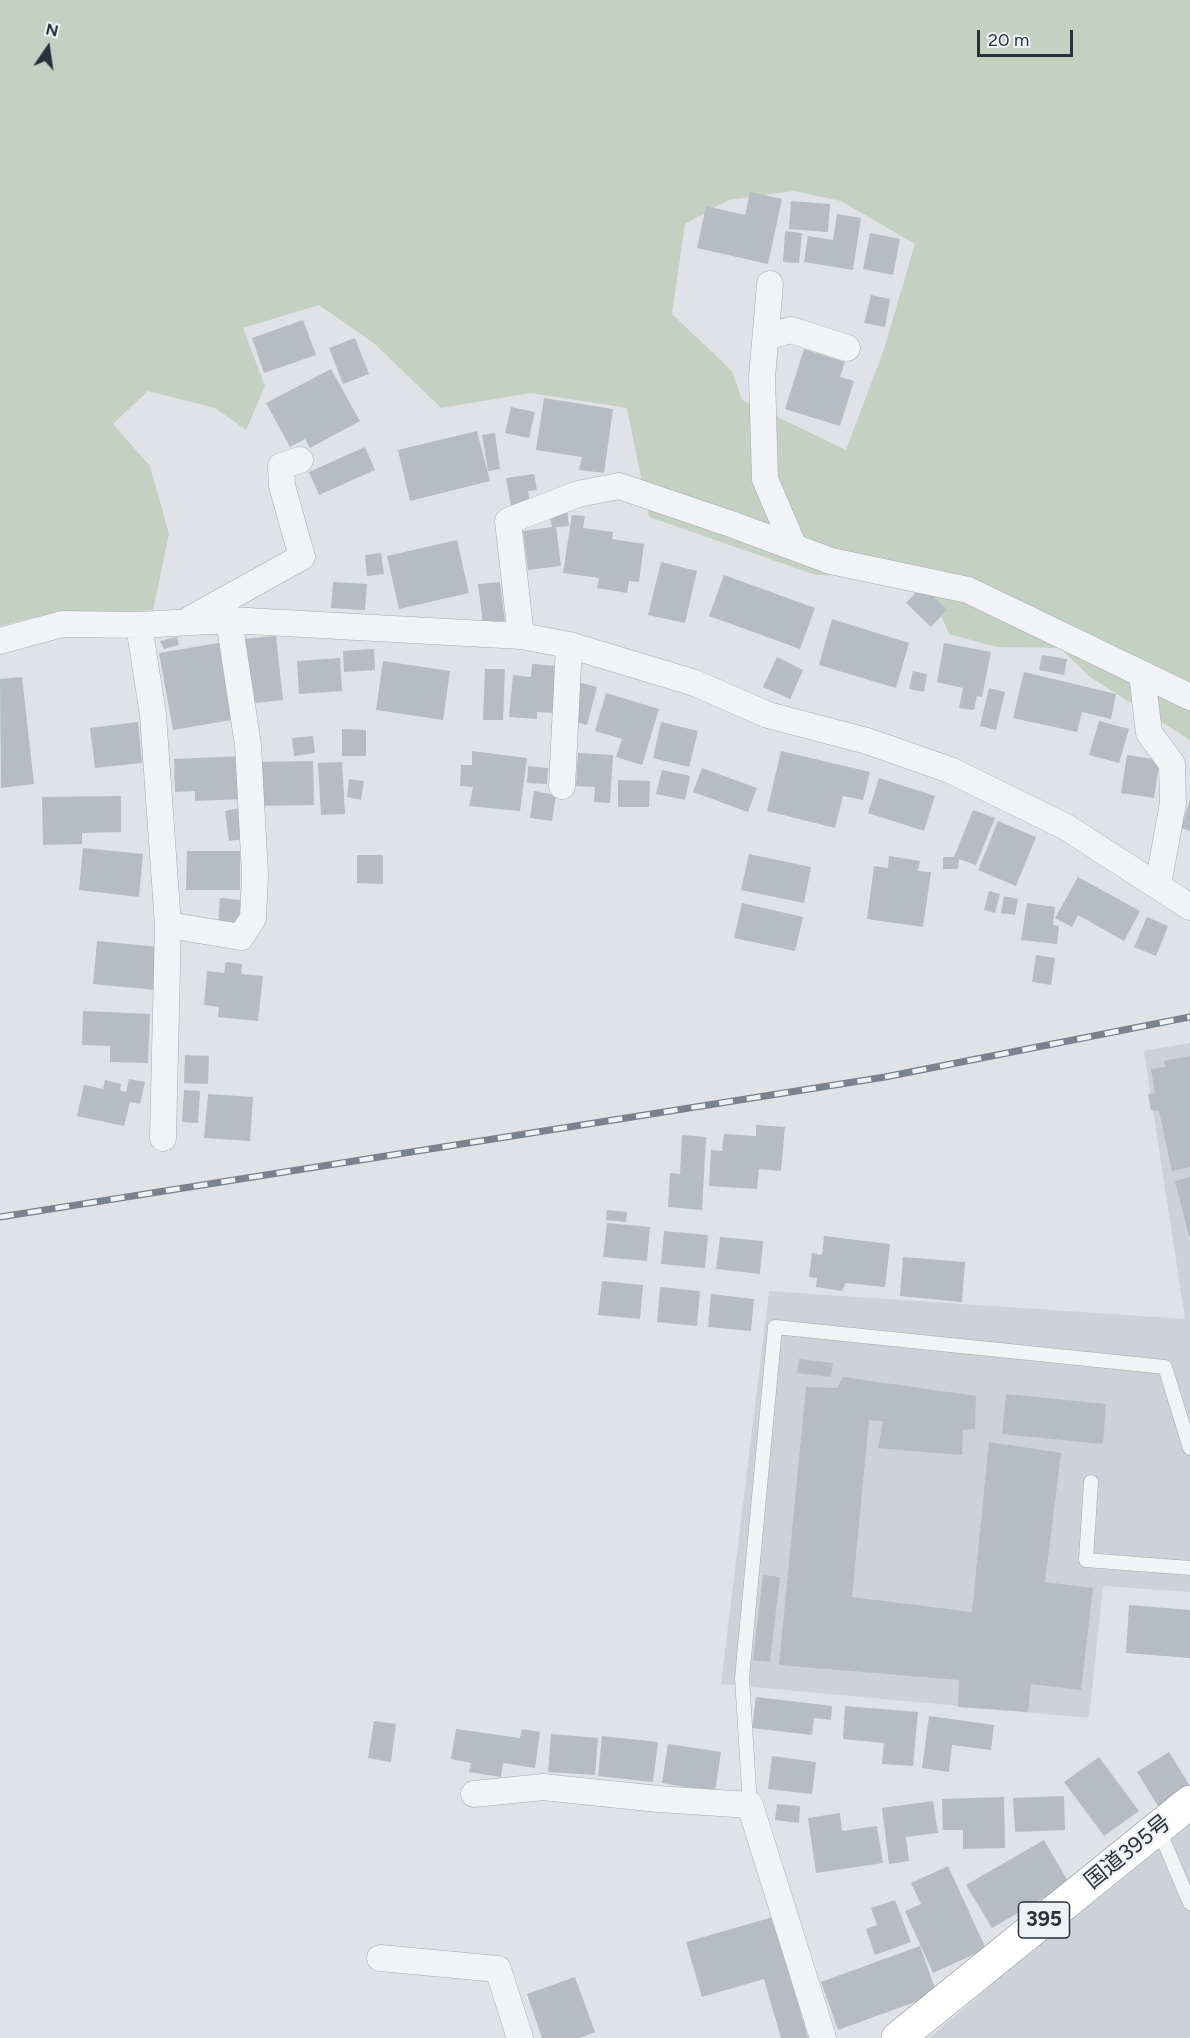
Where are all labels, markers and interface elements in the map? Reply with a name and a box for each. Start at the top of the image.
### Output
north arrow [18,18,78,78]
scale bar [980,18,1076,56]
text: N [44,19,60,41]
text: 20 m [988,29,1029,51]
street label: 国道395号 [1080,1809,1176,1895]
road number: 395 [1018,1902,1070,1938]

